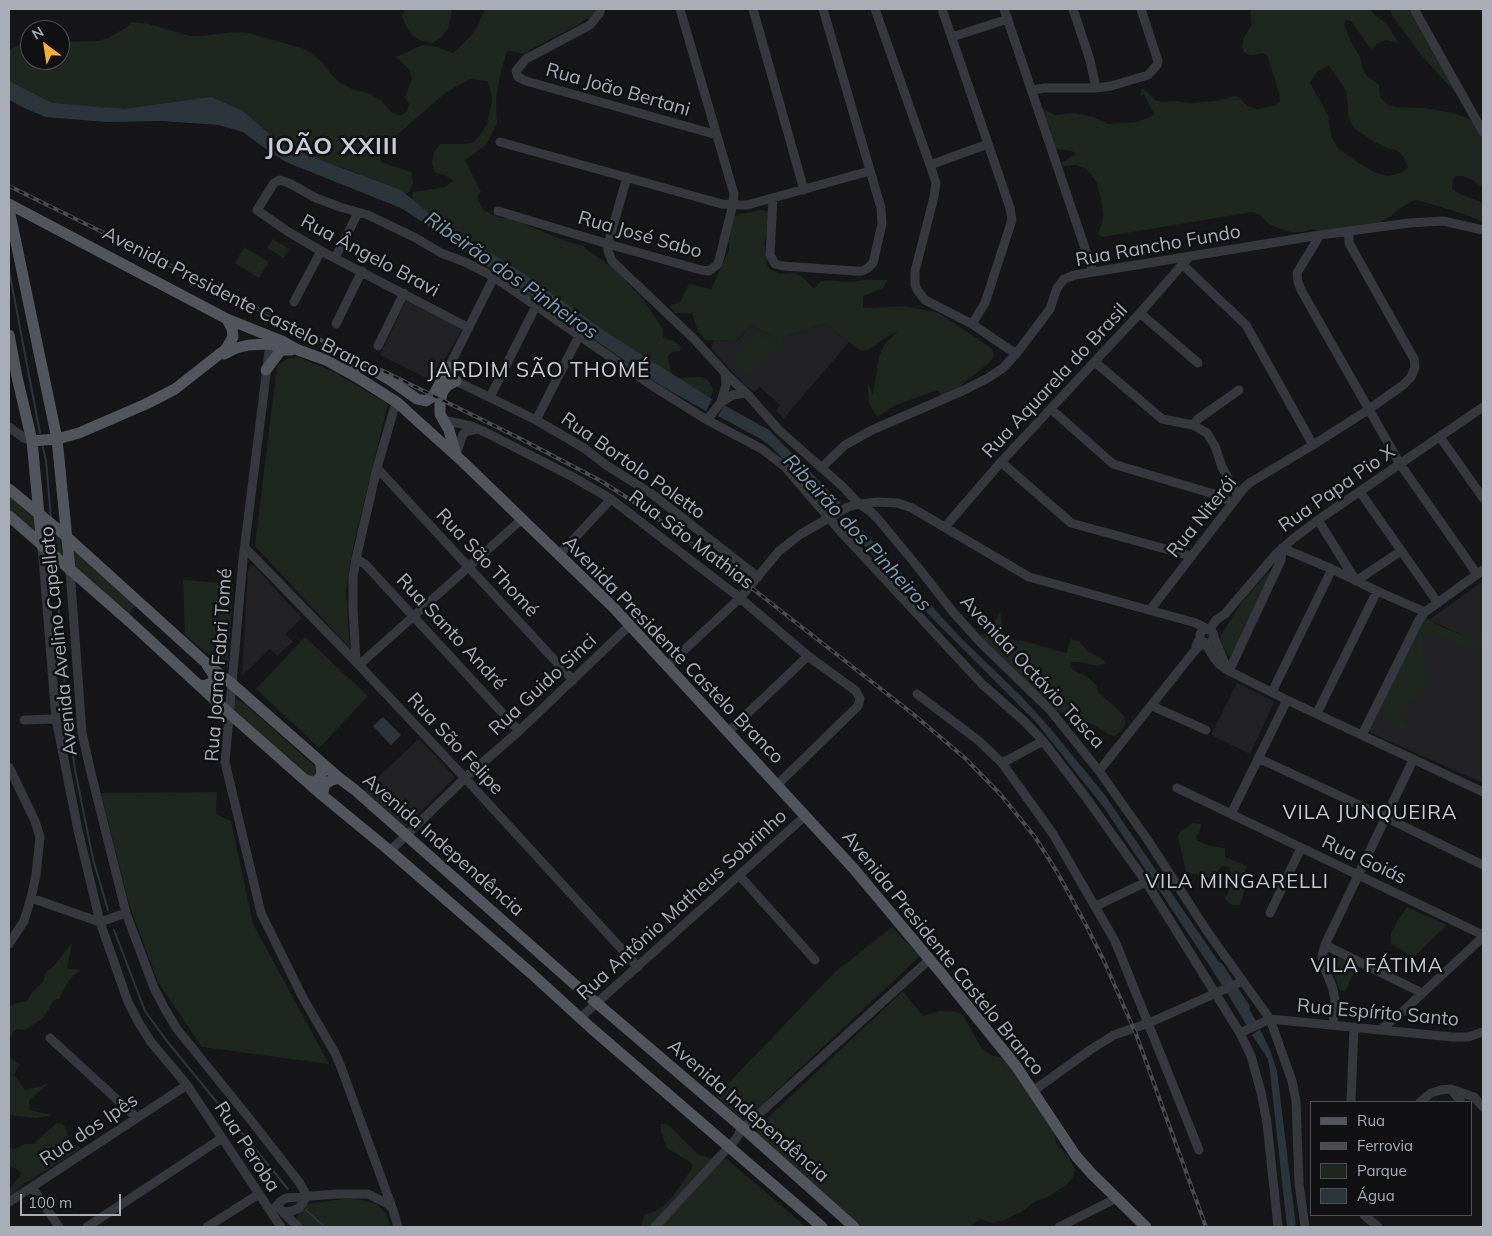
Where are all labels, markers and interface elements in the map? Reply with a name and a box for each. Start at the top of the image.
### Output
north arrow [20,20,70,70]
text: N [29,23,47,43]
street label: Rua João Bertani [543,58,693,122]
district label: JOÃO XXIII [264,133,400,161]
street label: Rua José Sabo [575,206,705,264]
water label: Ribeirão dos Pinheiros [420,207,602,345]
street label: Rua Ângelo Bravi [297,210,443,302]
street label: Rua Rancho Fundo [1074,220,1242,272]
street label: Avenida Presidente Castelo Branco [99,222,383,382]
street label: Rua Aquarela do Brasil [977,299,1133,463]
district label: JARDIM SÃO THOMÉ [426,358,652,384]
street label: Rua Bortolo Poletto [556,408,710,524]
street label: Rua Papa Pio X [1275,440,1399,538]
water label: Ribeirão dos Pinheiros [778,449,936,617]
street label: Rua Niterói [1162,472,1242,562]
street label: Rua São Mathias [624,486,758,594]
street label: Rua São Thomé [431,504,543,622]
street label: Avenida Avelino Capellato [36,525,82,757]
street label: Avenida Presidente Castelo Branco [558,531,788,769]
street label: Rua Joana Fabri Tomé [201,568,237,762]
street label: Rua Santo André [391,569,511,695]
street label: Avenida Octávio Tasca [955,591,1109,753]
street label: Rua Guido Sinci [485,629,601,741]
street label: Rua São Felipe [402,688,508,800]
street label: Avenida Independência [358,769,528,921]
district label: VILA JUNQUEIRA [1281,801,1459,825]
street label: Rua Antônio Matheus Sobrinho [572,805,792,1005]
street label: Avenida Presidente Castelo Branco [837,826,1049,1080]
street label: Rua Goiás [1318,831,1410,889]
district label: VILA MINGARELLI [1143,870,1331,894]
district label: VILA FÁTIMA [1309,954,1445,978]
street label: Rua Espírito Santo [1296,995,1460,1031]
street label: Avenida Independência [663,1035,833,1187]
street label: Rua dos Ipês [36,1089,142,1171]
street label: Rua Peroba [209,1098,285,1196]
legend [1310,1101,1472,1216]
text: Rua [1357,1111,1385,1130]
text: Ferrovia [1357,1136,1413,1155]
text: Parque [1357,1161,1407,1180]
scale bar [22,1184,124,1216]
text: Água [1357,1186,1395,1205]
text: 100 m [28,1193,72,1212]

